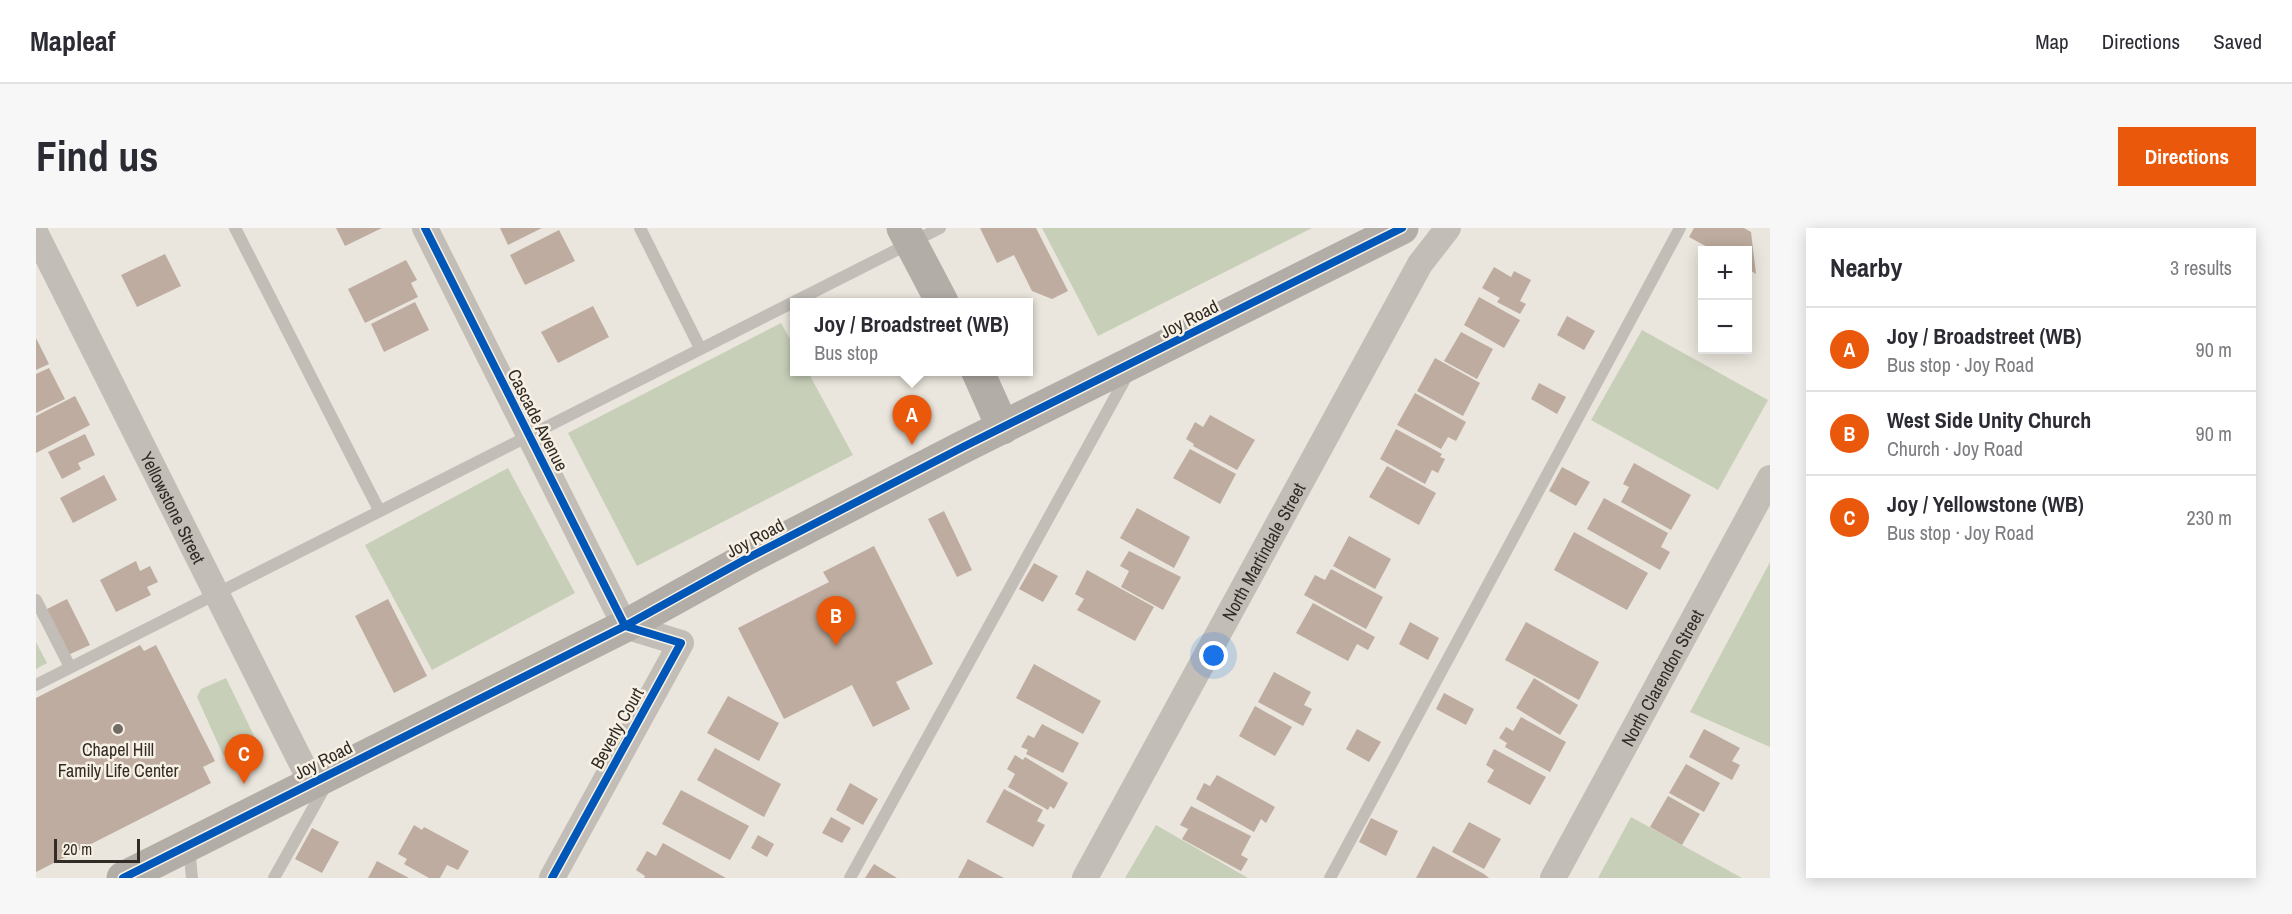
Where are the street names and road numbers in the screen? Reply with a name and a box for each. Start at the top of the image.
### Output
street label: Joy Road [1156,294,1222,344]
street label: Cascade Avenue [502,365,574,475]
street label: Yellowstone Street [135,447,212,568]
street label: North Martindale Street [1215,478,1311,625]
street label: Joy Road [722,512,788,564]
street label: North Clarendon Street [1615,605,1709,750]
street label: Beverly Court [584,683,650,773]
street label: Joy Road [290,735,356,785]

